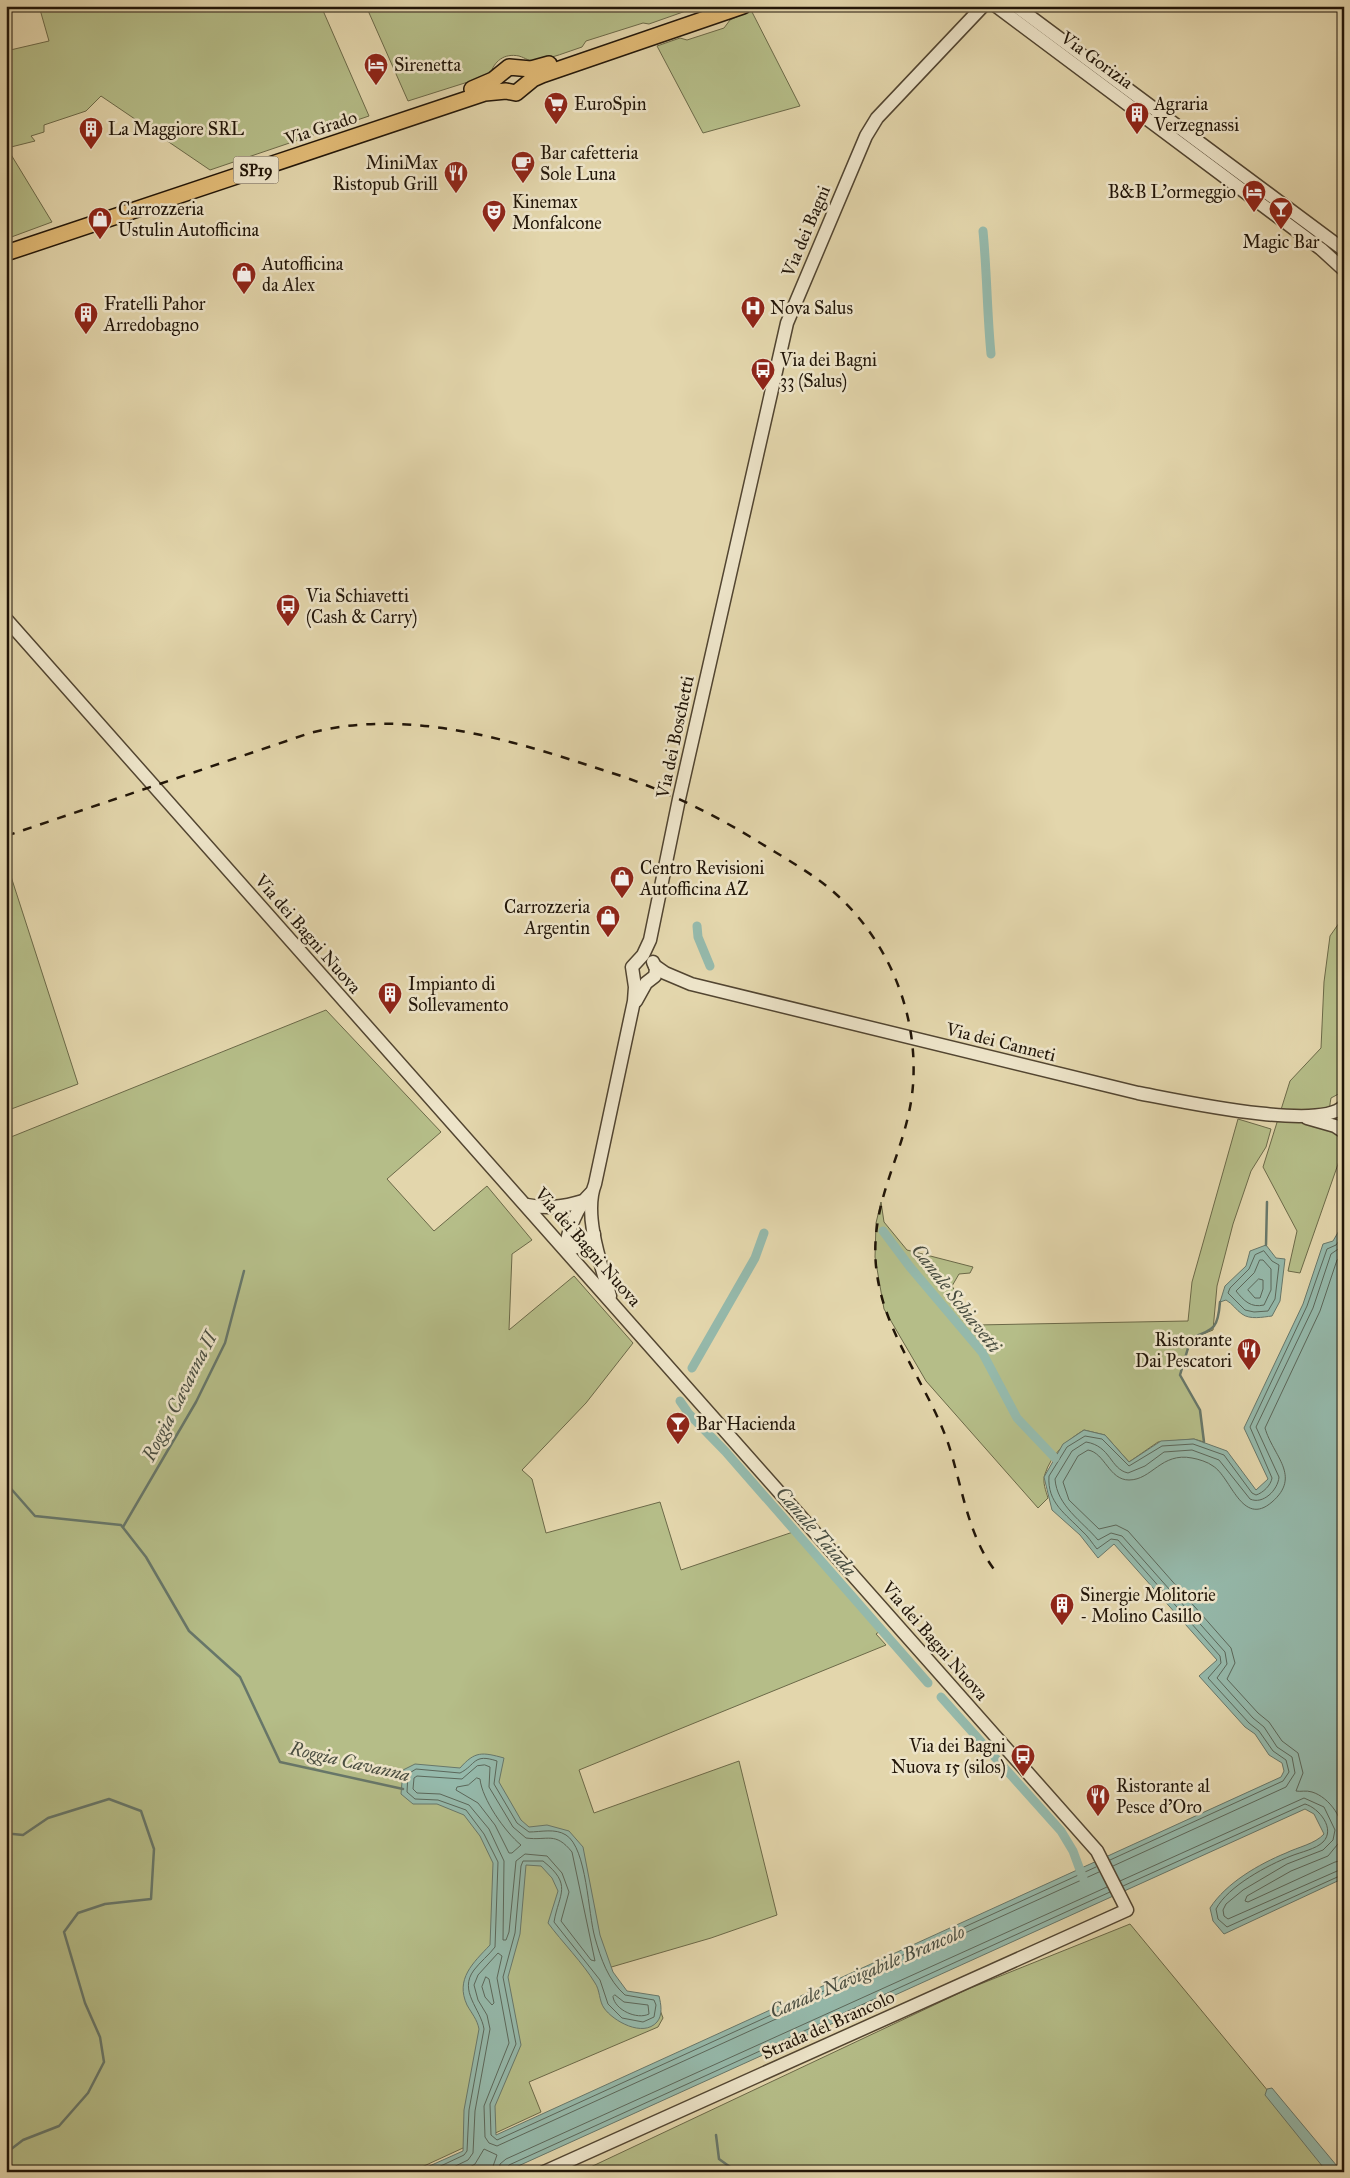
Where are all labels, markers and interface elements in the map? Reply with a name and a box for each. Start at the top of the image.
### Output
street label: Via Gorizia [1056,26,1138,94]
hotel icon: Sirenetta [363,52,389,86]
place label: Sirenetta [394,54,461,76]
supermarket icon: EuroSpin [543,91,569,125]
place label: EuroSpin [574,93,647,115]
place label: Agraria Verzegnassi [1153,93,1239,137]
building icon: Agraria Verzegnassi [1124,101,1150,135]
street label: Via Grado [281,106,360,150]
building icon: La Maggiore SRL [78,116,104,150]
place label: La Maggiore SRL [108,118,245,141]
place label: Bar cafetteria Sole Luna [540,142,639,185]
cafe icon: Bar cafetteria Sole Luna [510,150,536,184]
place label: MiniMax Ristopub Grill [332,152,438,195]
road number: SP19 [234,156,278,184]
restaurant icon: MiniMax Ristopub Grill [443,160,469,194]
hotel icon: B&B L’ormeggio [1241,179,1267,213]
place label: B&B L’ormeggio [1108,181,1236,204]
street label: Via dei Bagni [777,182,836,281]
place label: Kinemax Monfalcone [512,191,602,234]
bar icon: Magic Bar [1268,196,1294,230]
place label: Carrozzeria Ustulin Autofficina [118,198,259,241]
theatre icon: Kinemax Monfalcone [481,199,507,233]
shop icon: Carrozzeria Ustulin Autofficina [87,206,113,240]
place label: Magic Bar [1242,231,1320,254]
place label: Autofficina da Alex [261,253,344,296]
shop icon: Autofficina da Alex [231,261,257,295]
place label: Fratelli Pahor Arredobagno [103,293,206,337]
hospital icon: Nova Salus [740,295,766,329]
place label: Nova Salus [770,297,853,319]
building icon: Fratelli Pahor Arredobagno [73,301,99,335]
place label: Via dei Bagni 33 (Salus) [779,349,877,393]
bus stop icon: Via dei Bagni 33 (Salus) [750,357,776,391]
place label: Via Schiavetti (Cash & Carry) [305,585,417,629]
bus stop icon: Via Schiavetti (Cash & Carry) [275,593,301,627]
street label: Via dei Boschetti [651,674,699,801]
place label: Centro Revisioni Autofficina AZ [639,857,765,900]
shop icon: Centro Revisioni Autofficina AZ [609,865,635,899]
street label: Via dei Bagni Nuova [249,869,366,999]
place label: Carrozzeria Argentin [504,896,590,940]
shop icon: Carrozzeria Argentin [595,904,621,938]
place label: Impianto di Sollevamento [408,973,509,1016]
building icon: Impianto di Sollevamento [377,981,403,1015]
street label: Via dei Canneti [943,1017,1058,1066]
street label: Via dei Bagni Nuova [529,1182,646,1312]
water label: Canale Schiavetti [907,1239,1007,1358]
water label: Roggia Cavanna II [137,1326,223,1466]
place label: Ristorante Dai Pescatori [1135,1329,1232,1372]
restaurant icon: Ristorante Dai Pescatori [1236,1337,1262,1371]
bar icon: Bar Hacienda [665,1411,691,1445]
place label: Bar Hacienda [696,1413,796,1435]
water label: Canale Taiada [771,1482,862,1581]
street label: Via dei Bagni Nuova [876,1576,993,1706]
place label: Sinergie Molitorie - Molino Casillo [1080,1584,1216,1627]
building icon: Sinergie Molitorie - Molino Casillo [1049,1592,1075,1626]
place label: Via dei Bagni Nuova 15 (silos) [891,1735,1006,1779]
water label: Roggia Cavanna [287,1736,412,1786]
bus stop icon: Via dei Bagni Nuova 15 (silos) [1010,1743,1036,1777]
place label: Ristorante al Pesce d'Oro [1116,1775,1210,1818]
restaurant icon: Ristorante al Pesce d'Oro [1085,1783,1111,1817]
water label: Canale Navigabile Brancolo [766,1920,968,2023]
street label: Strada del Brancolo [758,1986,898,2064]

